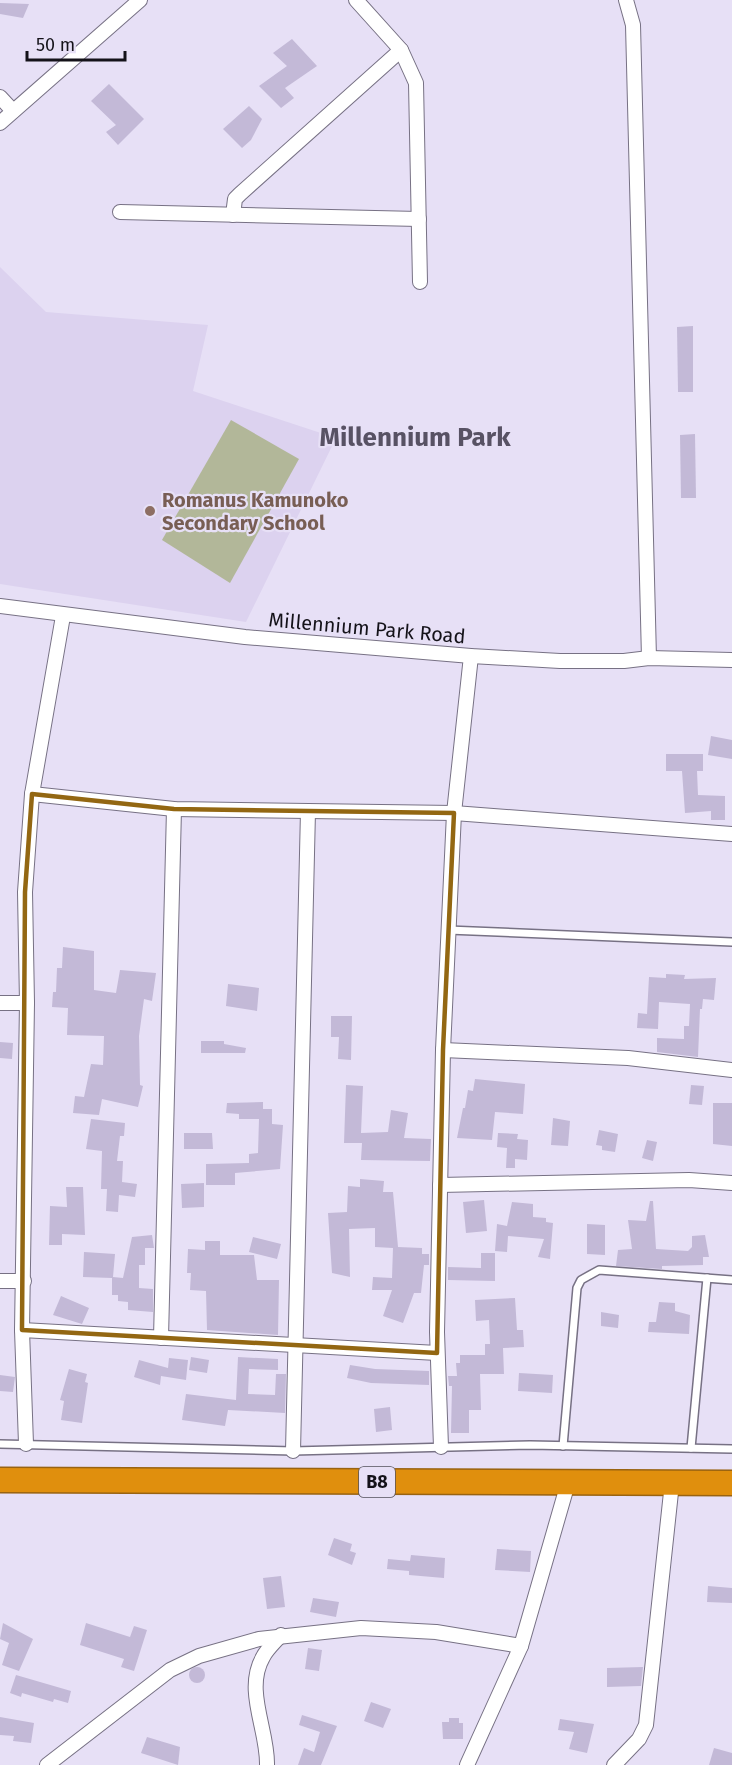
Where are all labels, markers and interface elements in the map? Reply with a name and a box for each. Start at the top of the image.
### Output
scale bar [27,24,124,62]
text: 50 m [36,34,75,56]
district label: Millennium Park [319,422,511,453]
place label: Romanus Kamunoko Secondary School [162,488,349,535]
marker: Romanus Kamunoko Secondary School [143,504,157,518]
street label: Millennium Park Road [267,607,467,649]
road number: B8 [359,1467,395,1497]

